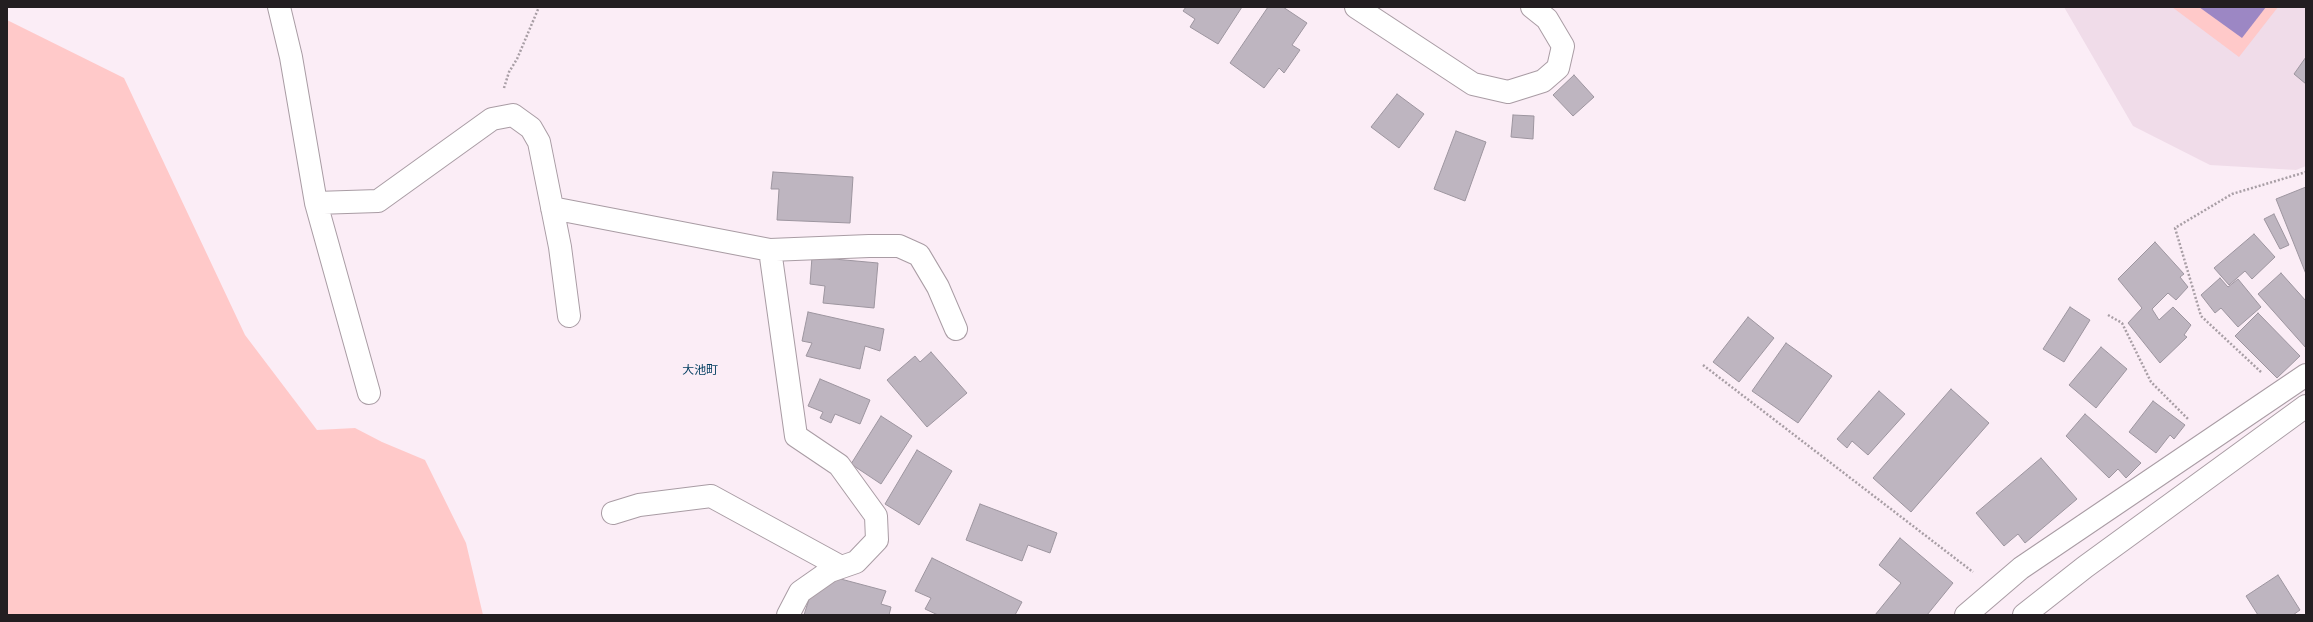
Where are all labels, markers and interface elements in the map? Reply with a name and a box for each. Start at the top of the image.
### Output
district label: 大池町 [682,364,718,378]

